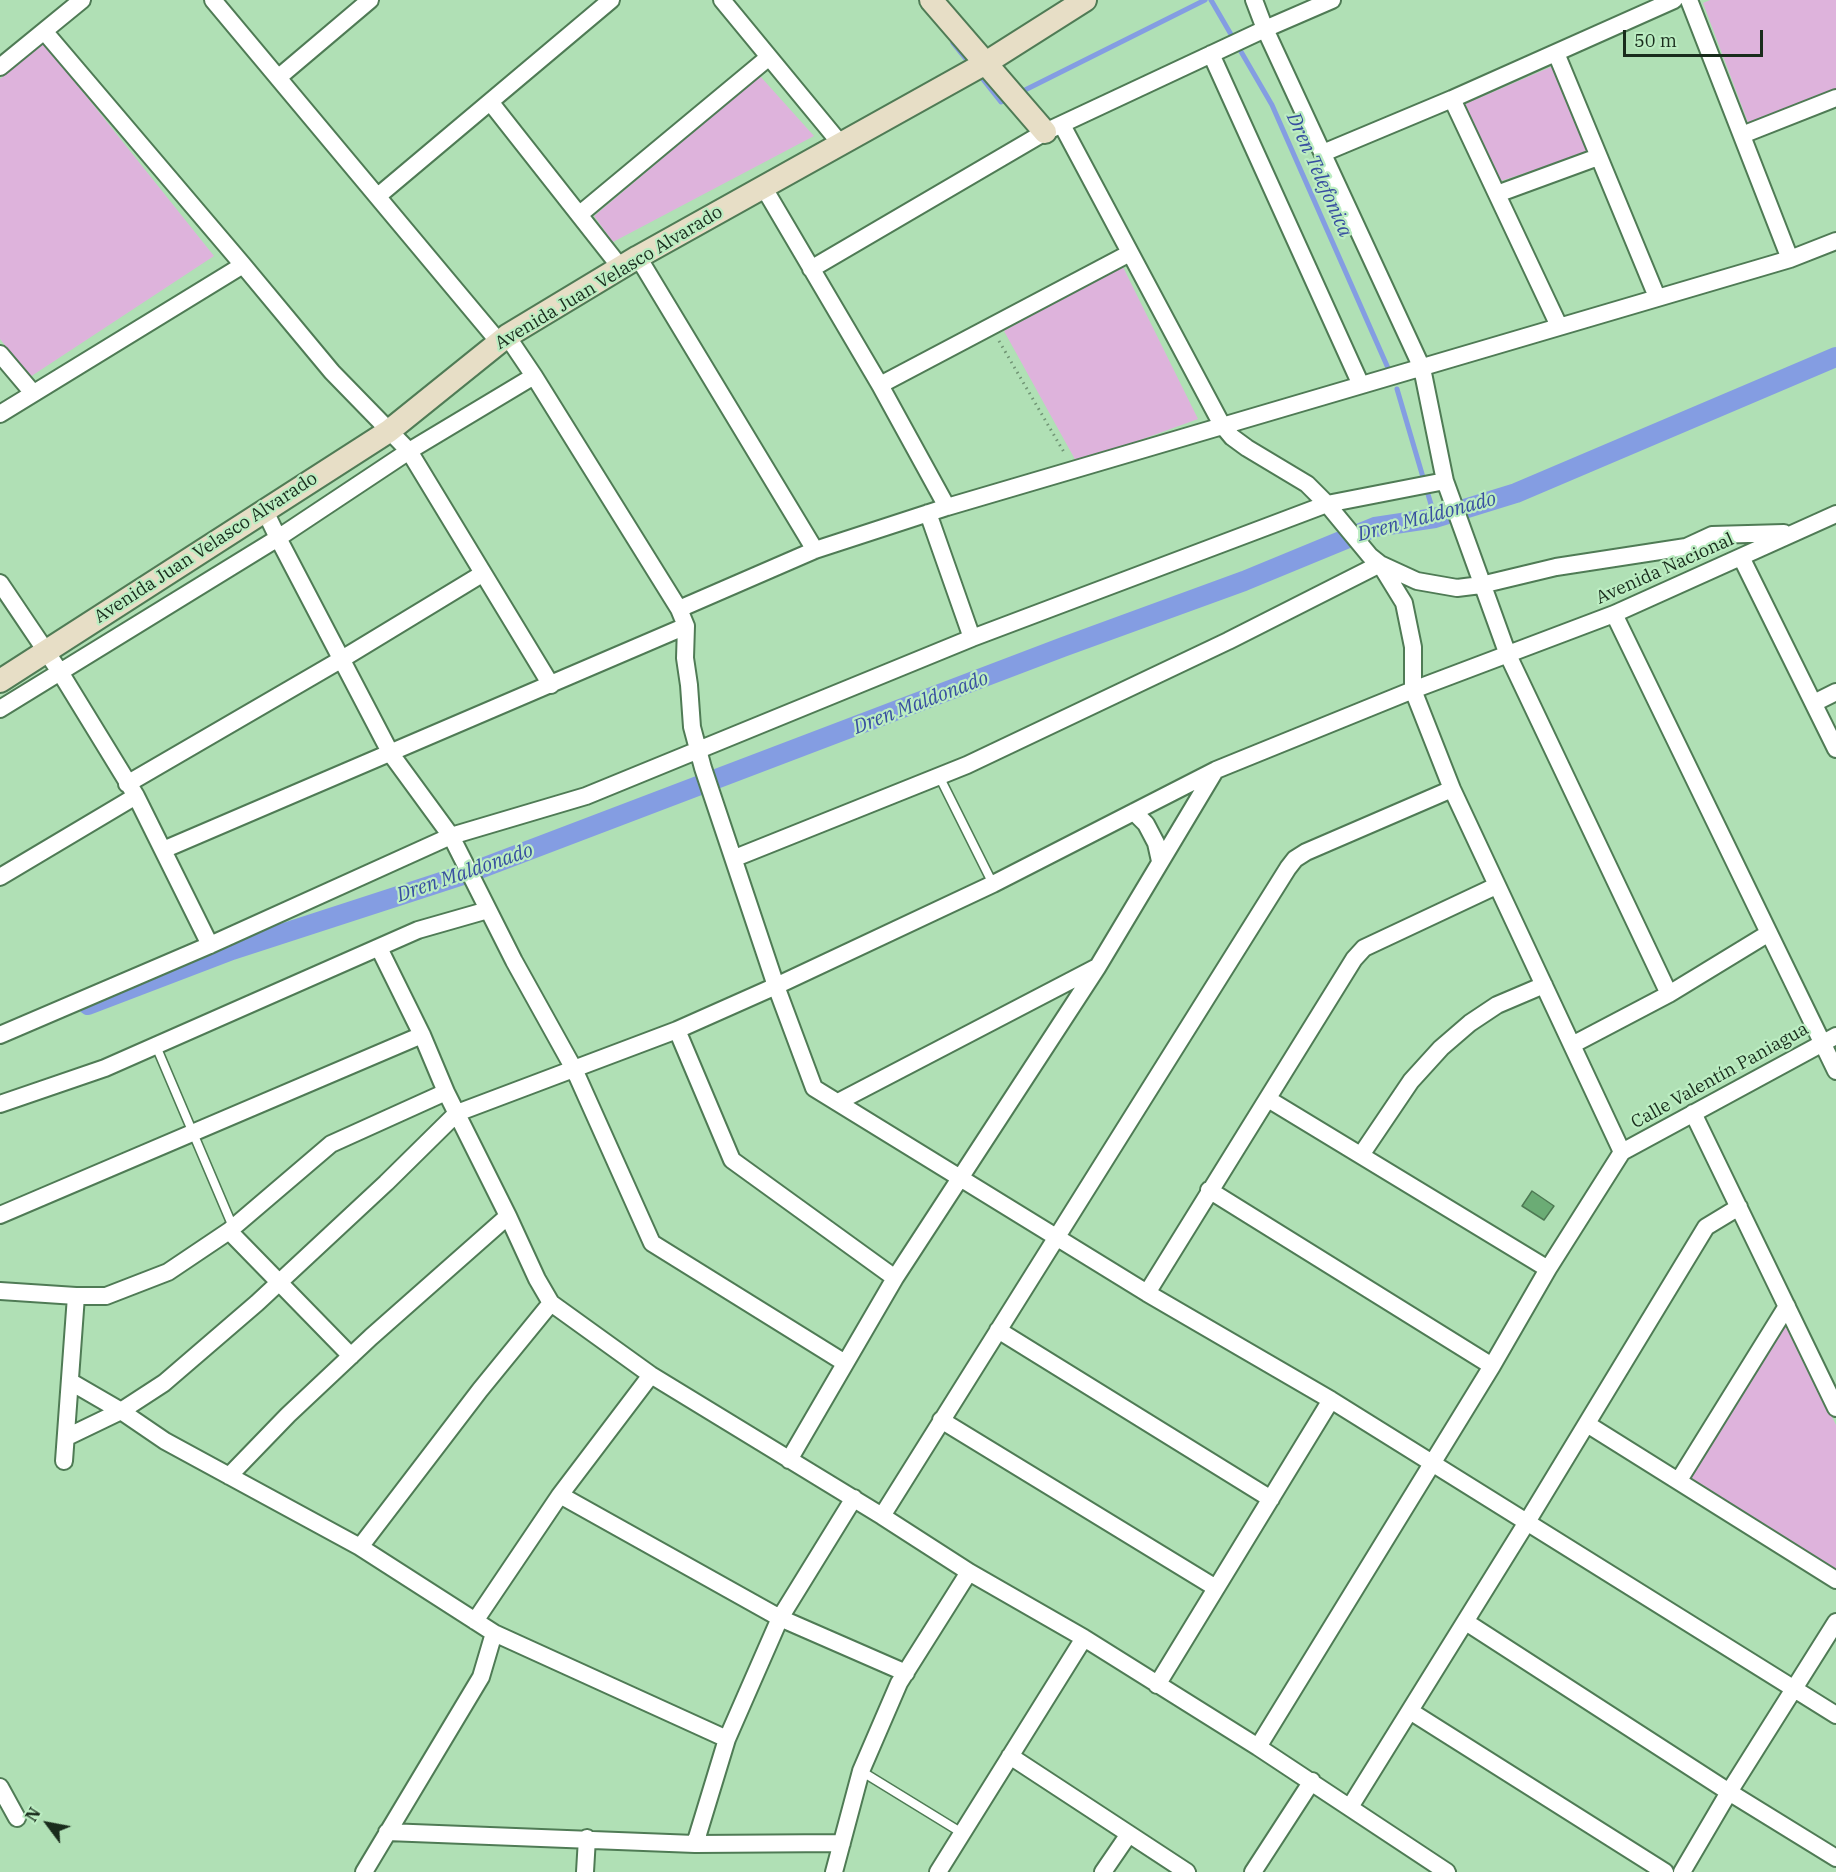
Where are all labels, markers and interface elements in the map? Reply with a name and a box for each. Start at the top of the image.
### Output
scale bar [1626,18,1766,56]
text: 50 m [1634,29,1677,52]
water label: Dren Telefonica [1281,109,1357,241]
street label: Avenida Juan Velasco Alvarado [491,201,727,355]
street label: Avenida Juan Velasco Alvarado [90,468,322,628]
water label: Dren Maldonado [1355,487,1499,547]
street label: Avenida Nacional [1593,529,1737,609]
water label: Dren Maldonado [850,666,992,740]
water label: Dren Maldonado [394,838,536,908]
street label: Calle Valentín Paniagua [1628,1018,1812,1134]
north arrow [18,1794,78,1854]
text: N [21,1804,45,1825]

